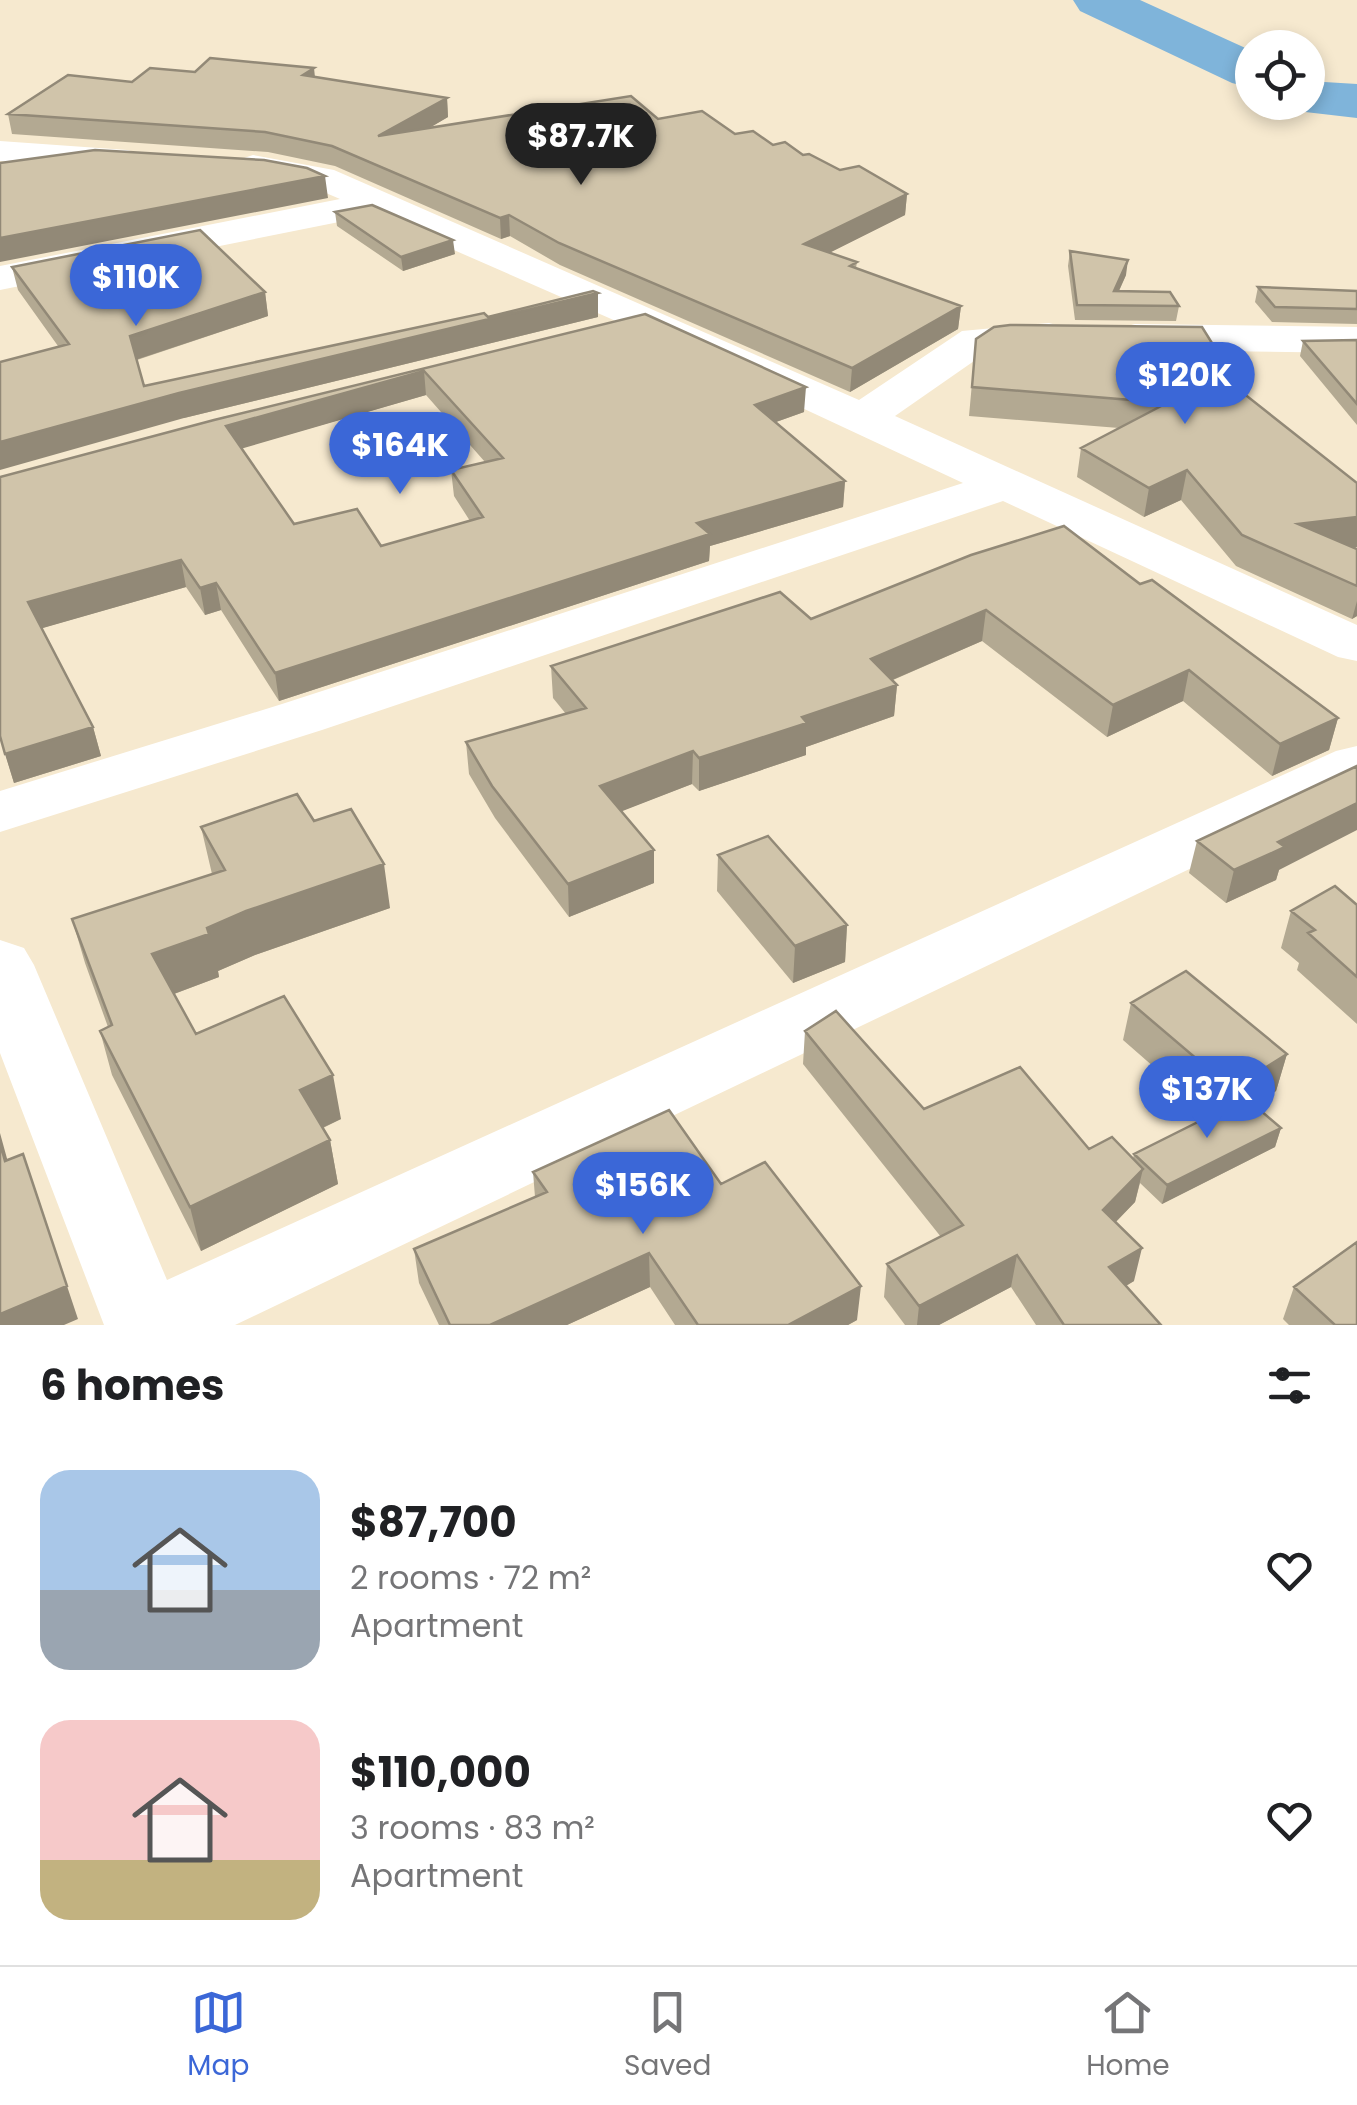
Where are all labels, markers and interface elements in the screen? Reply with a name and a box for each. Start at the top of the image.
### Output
map controls [1235,30,1325,120]
button: locate [1235,30,1325,120]
pin: $87.7K [500,103,662,188]
text: $87.7K [527,113,635,158]
pin: $110K [66,244,206,329]
text: $110K [92,254,180,299]
pin: $120K [1115,342,1255,427]
text: $120K [1138,352,1232,397]
pin: $164K [330,412,470,497]
text: $164K [351,422,449,467]
pin: $137K [1137,1056,1277,1141]
text: $137K [1161,1066,1253,1111]
pin: $156K [573,1152,713,1237]
text: $156K [595,1162,691,1207]
text: 6 homes [40,1356,225,1415]
icon: filters [1262,1358,1317,1413]
text: $87,700 [350,1493,517,1552]
icon: home [120,1510,240,1630]
icon: heart [1262,1543,1317,1598]
text: 2 rooms · 72 m² [350,1555,591,1600]
text: Apartment [350,1603,523,1648]
text: $110,000 [350,1743,531,1802]
icon: home [120,1760,240,1880]
icon: heart [1262,1793,1317,1848]
text: 3 rooms · 83 m² [350,1805,595,1850]
text: Apartment [350,1853,523,1898]
tab: Map [187,1985,249,2087]
tab: Saved [624,1985,711,2087]
tab: Home [1086,1985,1170,2087]

